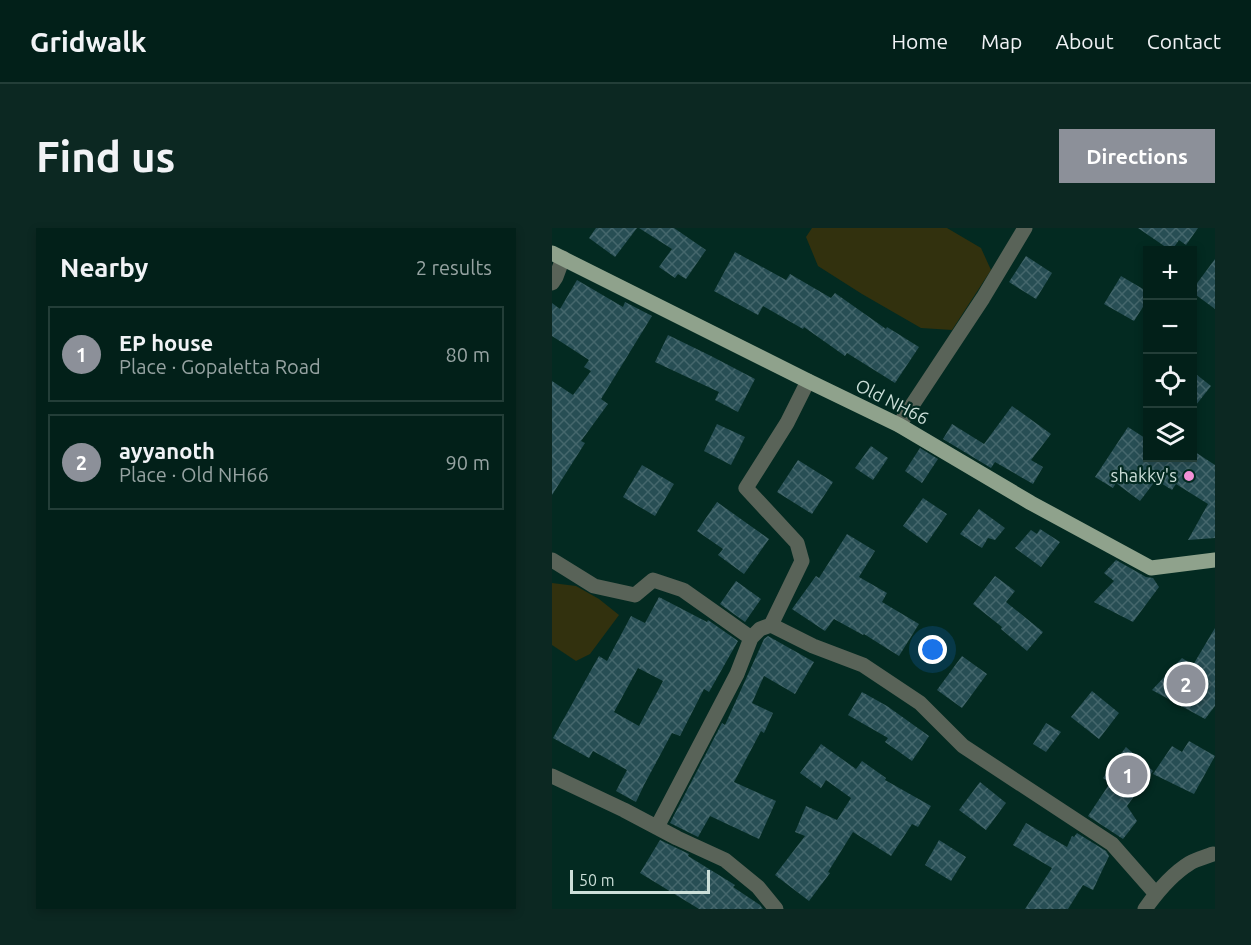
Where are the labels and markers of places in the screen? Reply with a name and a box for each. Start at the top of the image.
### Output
place label: shakky's [1111,465,1177,485]
marker: shakky's [1182,469,1196,483]
pin: 2 [1166,662,1206,706]
pin: 1 [1108,752,1148,798]

